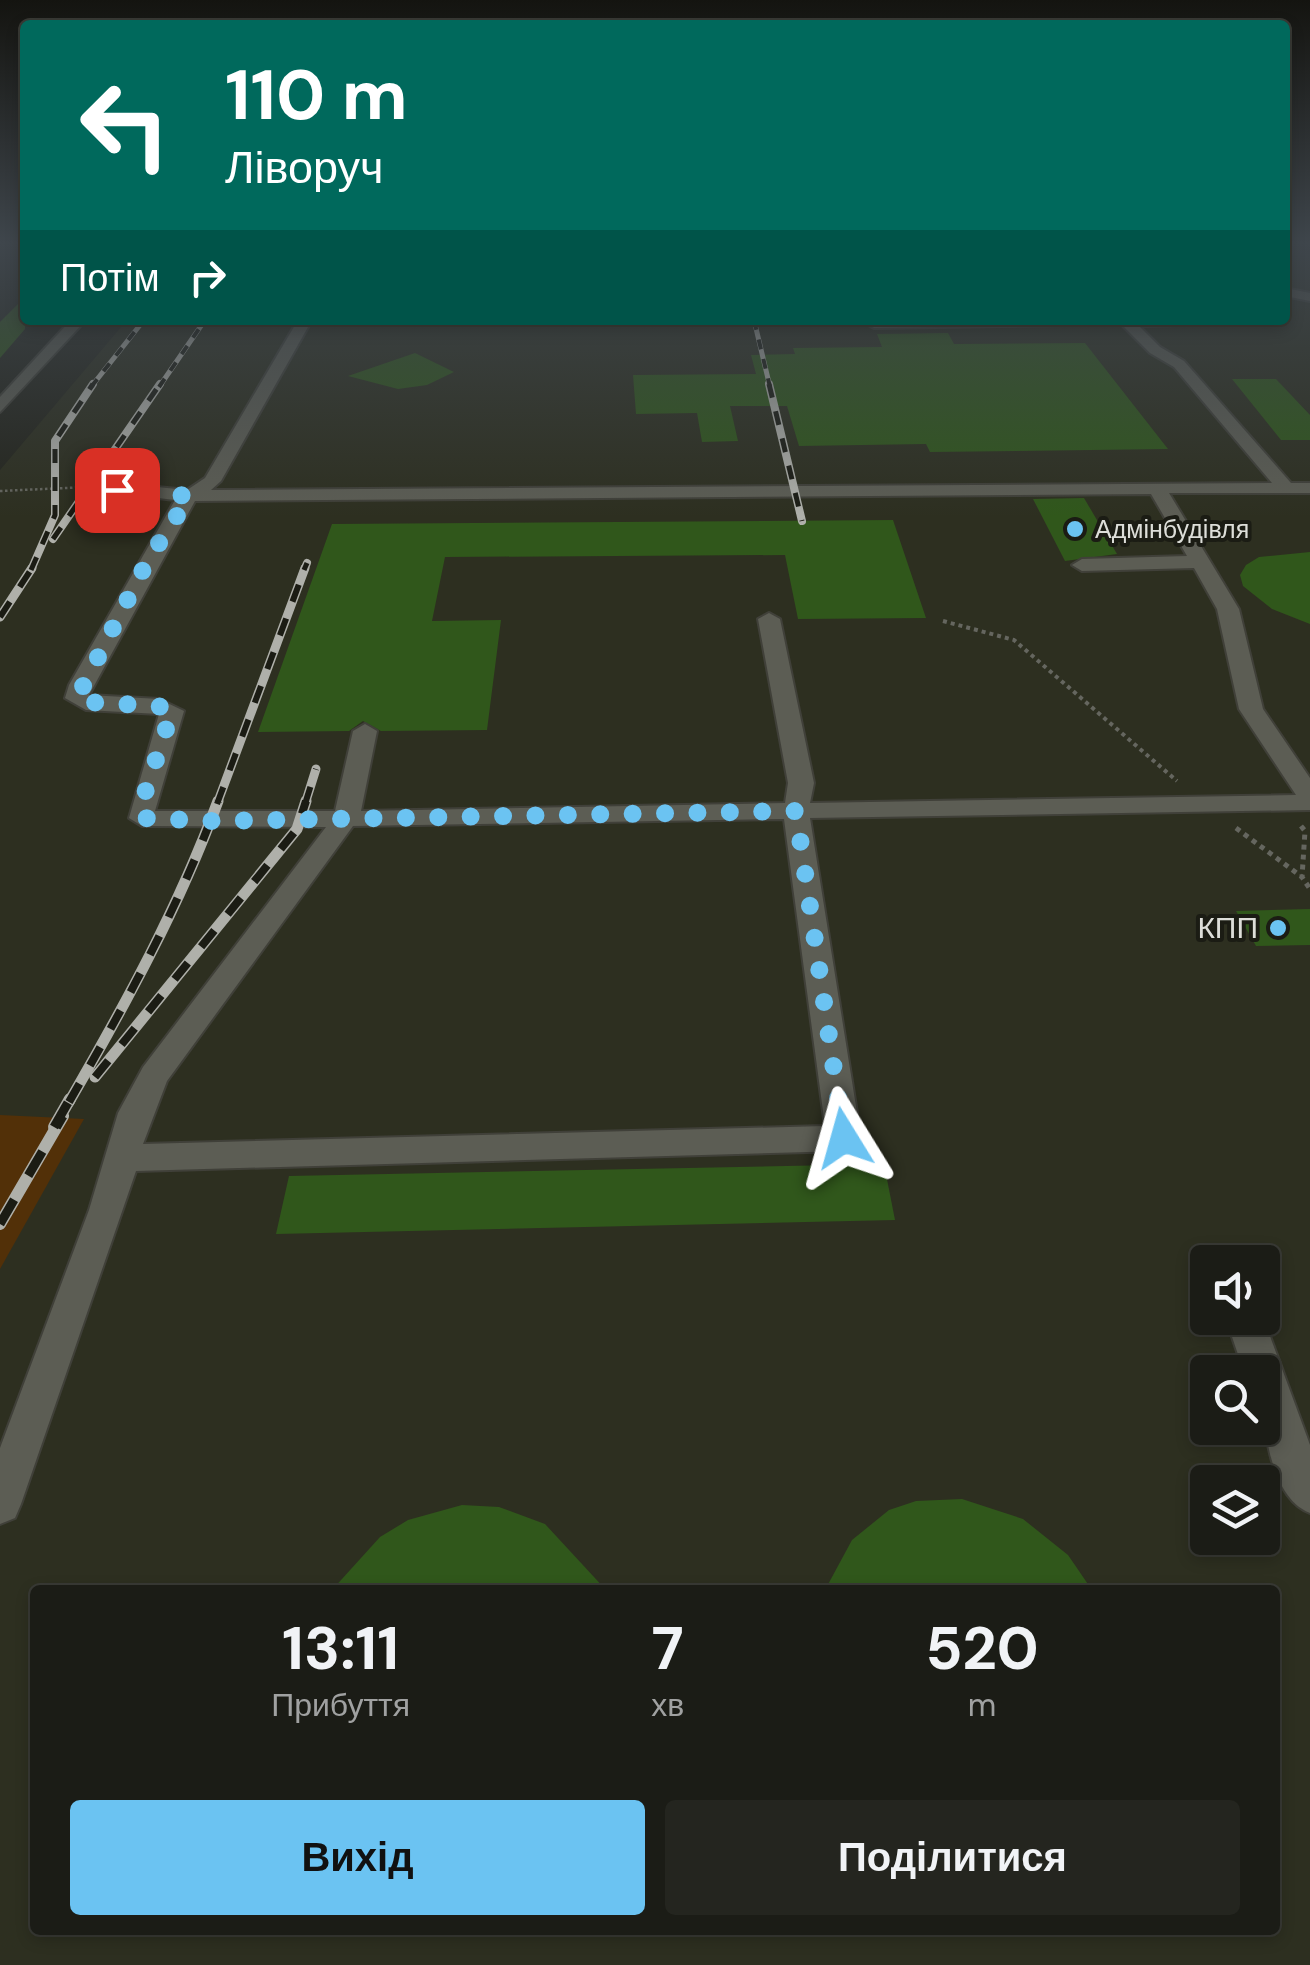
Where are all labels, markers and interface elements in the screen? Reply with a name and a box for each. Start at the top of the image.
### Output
text: 110 m [225,50,408,141]
icon: left [60,60,190,190]
text: Ліворуч [225,138,383,197]
icon: right [180,250,235,305]
text: Потім [60,253,160,303]
pin [75,448,160,533]
icon: arrive [90,463,145,518]
place label: Адмінбудівля [1095,513,1249,546]
marker: Адмінбудівля [1064,518,1086,540]
place label: КПП [1197,908,1258,947]
marker: КПП [1267,917,1289,939]
position arrow [792,1086,896,1190]
map controls [1190,1245,1280,1555]
button: sound [1190,1245,1280,1335]
button: search [1190,1355,1280,1445]
button: layers [1190,1465,1280,1555]
text: 13:11 [282,1609,399,1688]
text: 7 [652,1609,684,1688]
text: 520 [925,1609,1039,1688]
text: Прибуття [271,1684,410,1726]
text: хв [651,1684,684,1726]
text: m [968,1684,996,1726]
button: Вихід [70,1800,645,1915]
button: Поділитися [665,1800,1240,1915]

